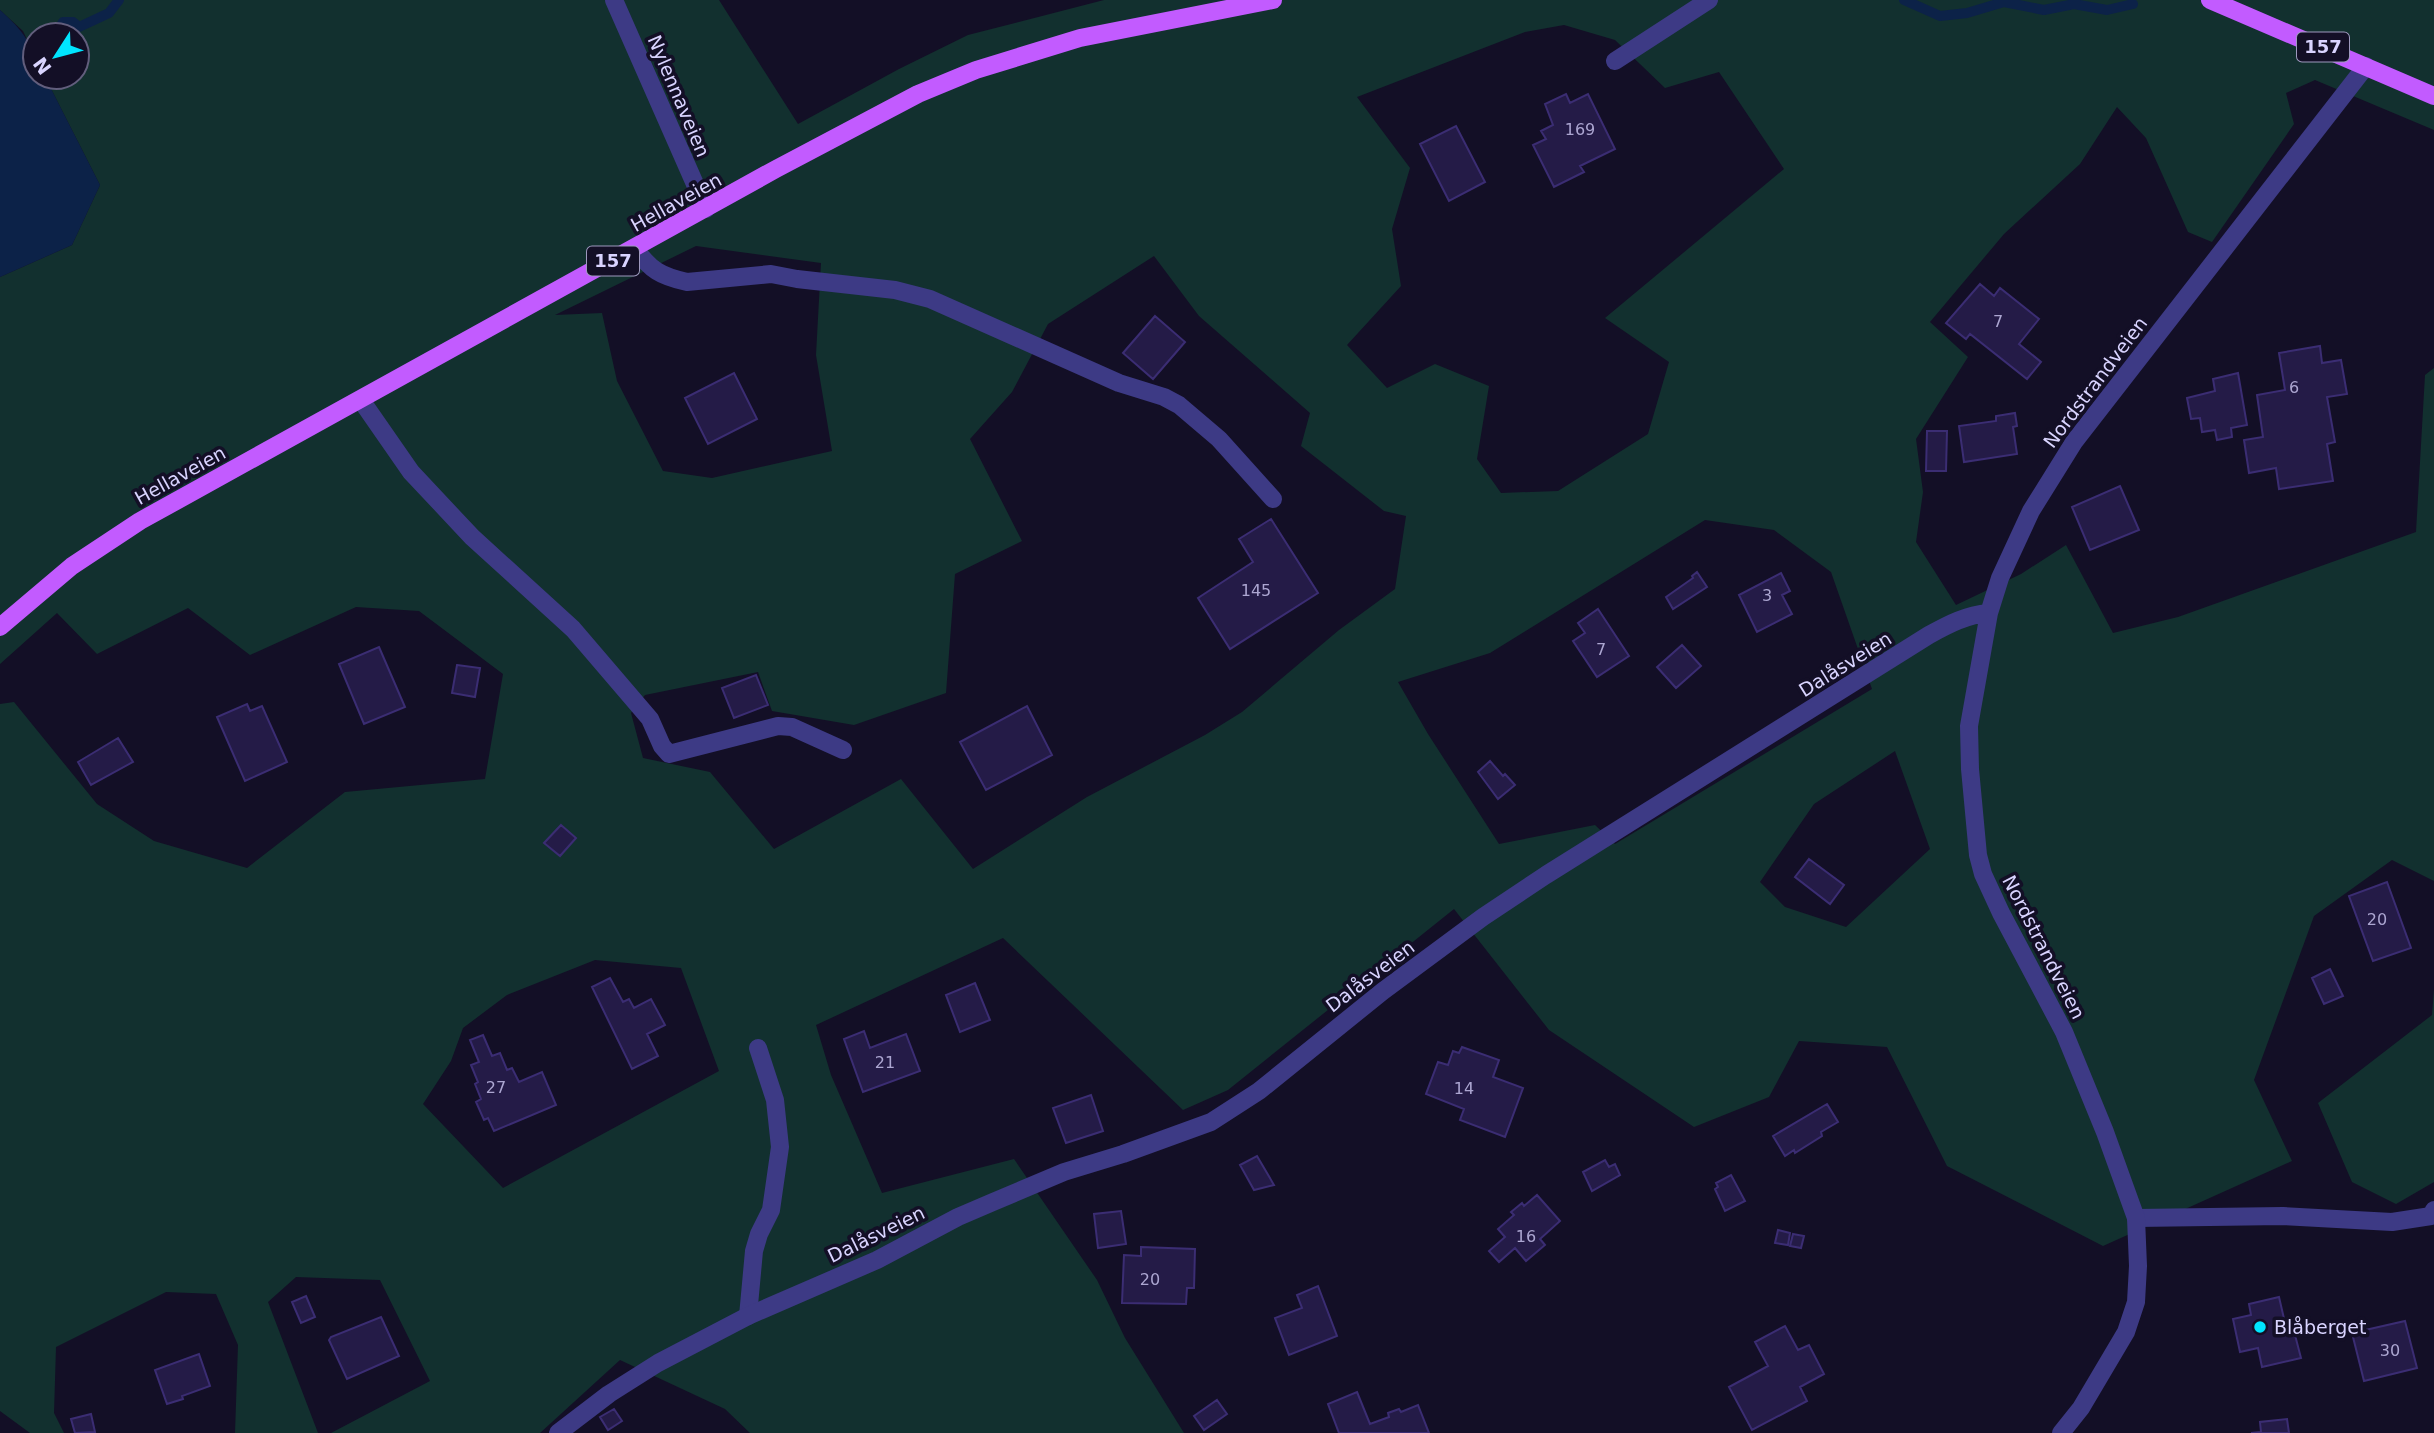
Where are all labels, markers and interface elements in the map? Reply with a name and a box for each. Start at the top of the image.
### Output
north arrow [21,21,91,91]
street label: Nylennaveien [643,32,715,160]
road number: 157 [2297,32,2349,62]
text: N [29,53,56,79]
house number: 169 [1565,120,1595,139]
street label: Hellaveien [627,168,725,236]
road number: 157 [587,246,639,276]
house number: 7 [1993,312,2003,331]
street label: Nordstrandveien [2039,312,2151,452]
house number: 6 [2289,378,2299,397]
street label: Hellaveien [131,441,229,509]
house number: 145 [1241,581,1271,600]
house number: 3 [1762,586,1772,605]
street label: Dalåsveien [1795,627,1895,701]
house number: 7 [1596,640,1606,659]
street label: Nordstrandveien [1998,872,2090,1022]
house number: 20 [2367,910,2387,929]
street label: Dalåsveien [1321,936,1419,1016]
house number: 21 [875,1053,895,1072]
house number: 27 [486,1078,506,1097]
house number: 14 [1454,1079,1474,1098]
street label: Dalåsveien [824,1201,928,1267]
house number: 16 [1516,1227,1536,1246]
house number: 20 [1140,1270,1160,1289]
place label: Blåberget [2274,1316,2366,1338]
marker: Blåberget [2252,1319,2268,1335]
house number: 30 [2380,1341,2400,1360]

